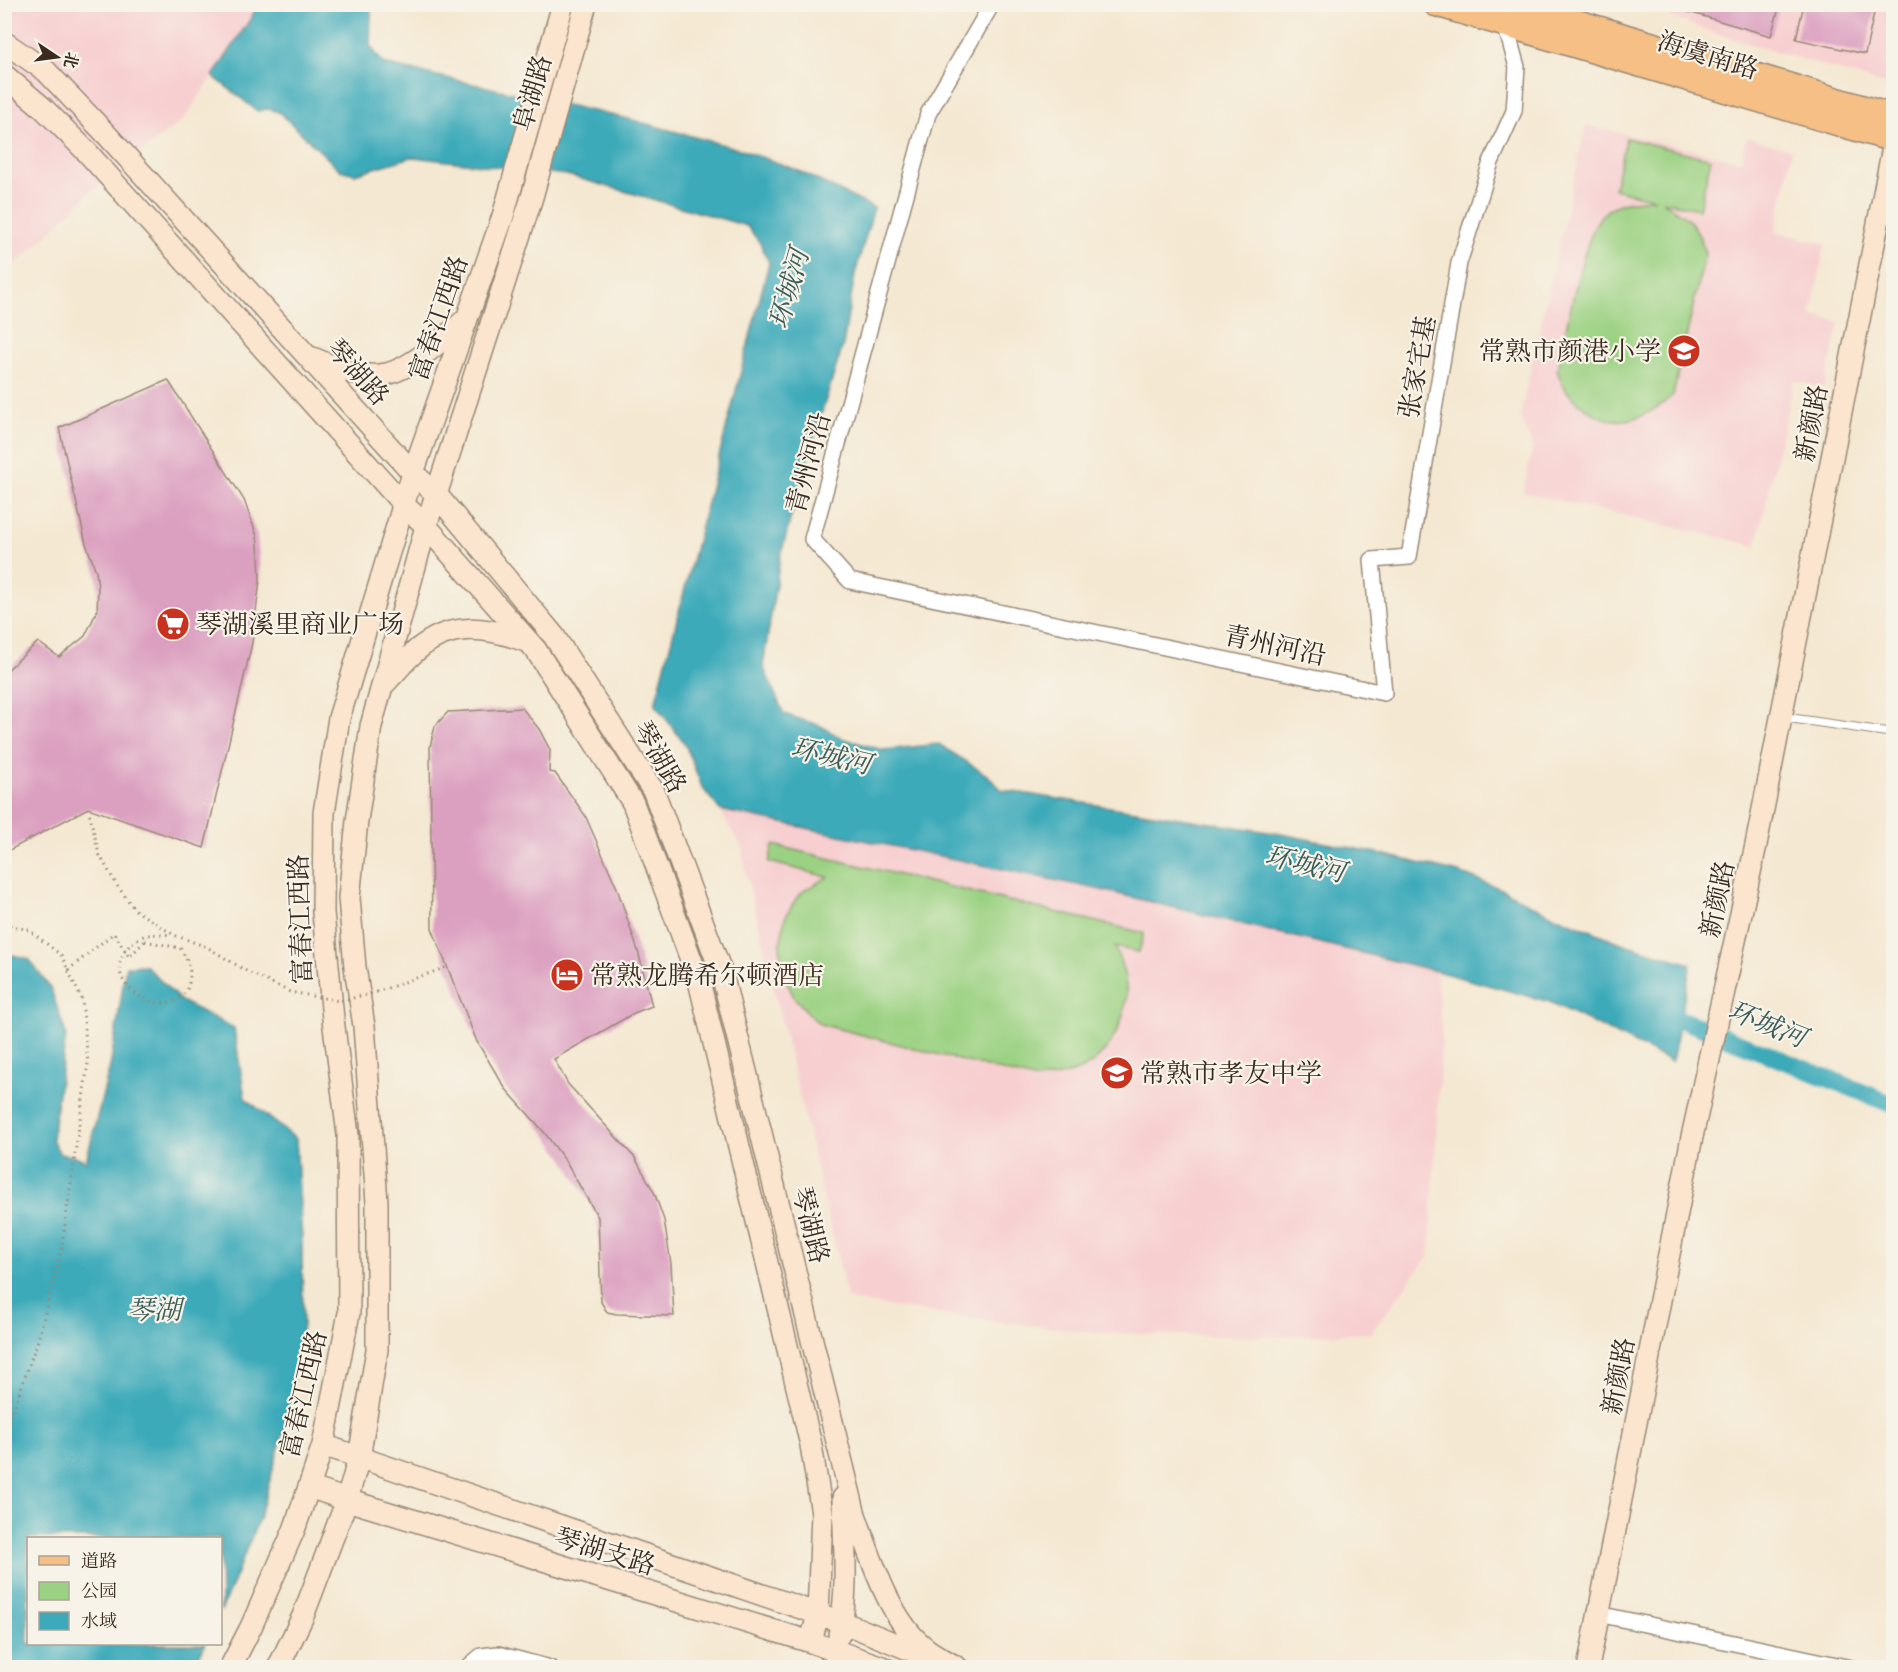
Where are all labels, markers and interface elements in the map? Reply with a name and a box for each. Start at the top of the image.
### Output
street label: 海虞南路 [1653,24,1763,87]
north arrow [27,27,87,87]
text: 北 [58,50,83,70]
street label: 阜湖路 [505,51,560,135]
water label: 环城河 [761,240,820,333]
street label: 富春江西路 [401,251,476,385]
street label: 张家宅基 [1391,313,1444,421]
street label: 琴湖路 [319,332,397,413]
school or university icon: 常熟市颜港小学 [1666,333,1702,369]
place label: 常熟市颜港小学 [1479,334,1661,369]
street label: 新颜路 [1787,381,1836,465]
street label: 青州河沿 [778,408,839,518]
supermarket icon: 琴湖溪里商业广场 [155,606,191,642]
place label: 琴湖溪里商业广场 [196,607,404,642]
street label: 青州河沿 [1220,618,1329,673]
street label: 琴湖路 [625,715,694,800]
water label: 环城河 [787,729,879,785]
water label: 环城河 [1261,837,1353,893]
street label: 富春江西路 [281,853,320,985]
street label: 新颜路 [1692,857,1743,941]
hotel icon: 常熟龙腾希尔顿酒店 [549,957,585,993]
place label: 常熟龙腾希尔顿酒店 [590,958,824,993]
water label: 环城河 [1722,992,1816,1059]
school or university icon: 常熟市孝友中学 [1099,1055,1135,1091]
place label: 常熟市孝友中学 [1140,1056,1322,1091]
street label: 琴湖路 [784,1183,837,1267]
water label: 琴湖 [127,1292,186,1329]
street label: 富春江西路 [272,1327,335,1461]
street label: 新颜路 [1594,1334,1643,1418]
street label: 琴湖支路 [550,1520,660,1583]
legend [27,1537,222,1645]
text: 道路 [81,1549,117,1574]
text: 公园 [81,1579,117,1604]
text: 水域 [81,1609,117,1634]

